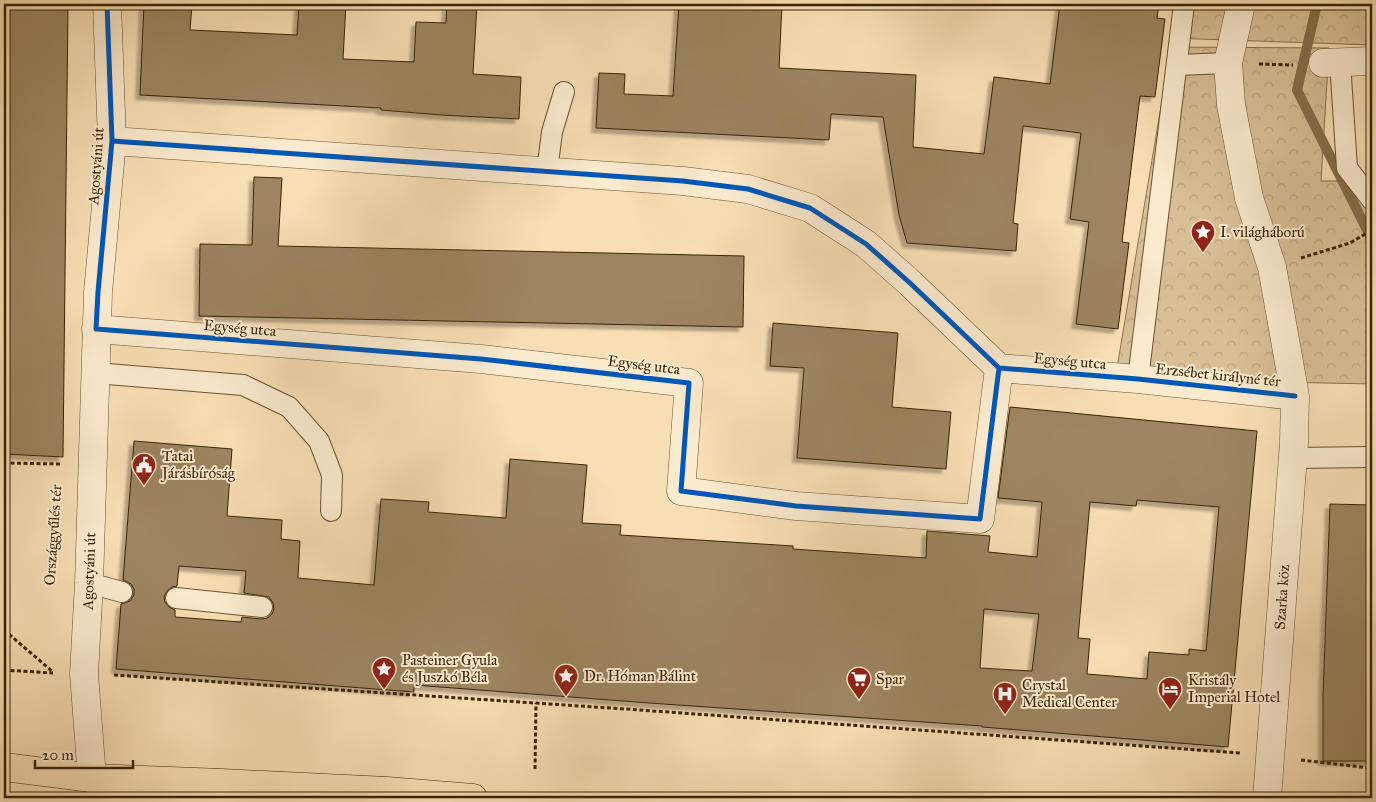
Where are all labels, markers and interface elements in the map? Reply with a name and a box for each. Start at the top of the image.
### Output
street label: Agostyáni út [84,126,108,206]
place icon: I. világháború [1190,219,1216,253]
place label: I. világháború [1220,223,1305,241]
street label: Egység utca [203,316,278,340]
street label: Egység utca [1033,349,1108,373]
street label: Egység utca [607,352,682,378]
street label: Erzsébet királyné tér [1155,359,1282,391]
place label: Tatai Járásbíróság [160,447,236,483]
public building icon: Tatai Járásbíróság [131,452,157,486]
street label: Országgyűlés tér [41,484,66,586]
street label: Agostyáni út [79,531,99,611]
street label: Szarka köz [1271,564,1293,630]
place label: Pasteiner Gyula és Juszkó Béla [402,651,498,687]
place icon: Pasteiner Gyula és Juszkó Béla [371,656,397,690]
place icon: Dr. Hóman Bálint [553,663,579,697]
supermarket icon: Spar [846,666,872,700]
place label: Dr. Hóman Bálint [584,667,697,685]
place label: Spar [876,670,904,688]
place label: Kristály Imperial Hotel [1188,671,1281,706]
place label: Crystal Medical Center [1022,676,1117,711]
hotel icon: Kristály Imperial Hotel [1157,676,1183,710]
hospital icon: Crystal Medical Center [992,681,1018,715]
scale bar [35,737,132,769]
text: 20 m [42,746,74,764]

